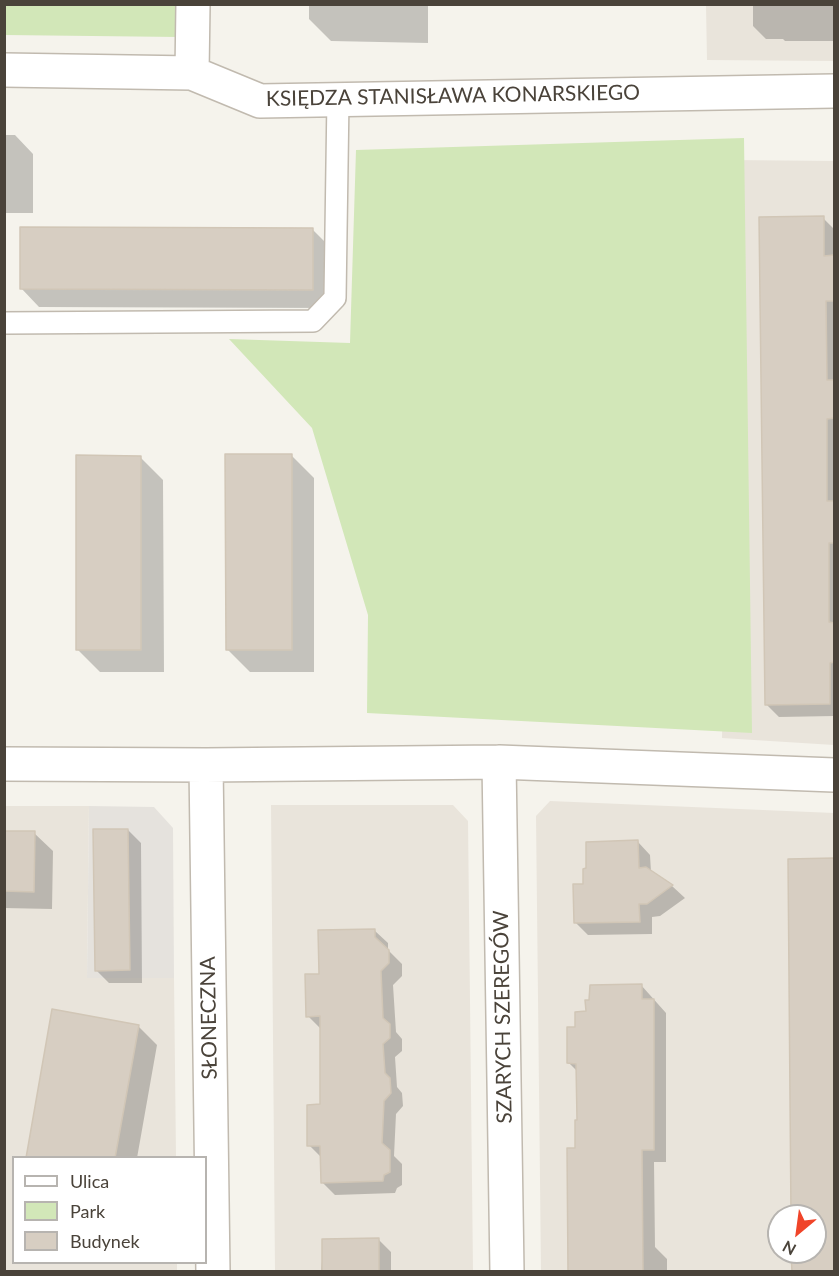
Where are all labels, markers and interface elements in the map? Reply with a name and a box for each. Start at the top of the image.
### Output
street label: KSIĘDZA STANISŁAWA KONARSKIEGO [266,80,640,112]
street label: SZARYCH SZEREGÓW [489,910,517,1124]
street label: SŁONECZNA [195,956,223,1080]
legend [12,1156,207,1264]
text: Ulica [70,1170,109,1192]
text: Park [70,1200,105,1222]
north arrow [767,1204,827,1264]
text: Budynek [70,1230,140,1252]
text: N [779,1237,799,1260]

